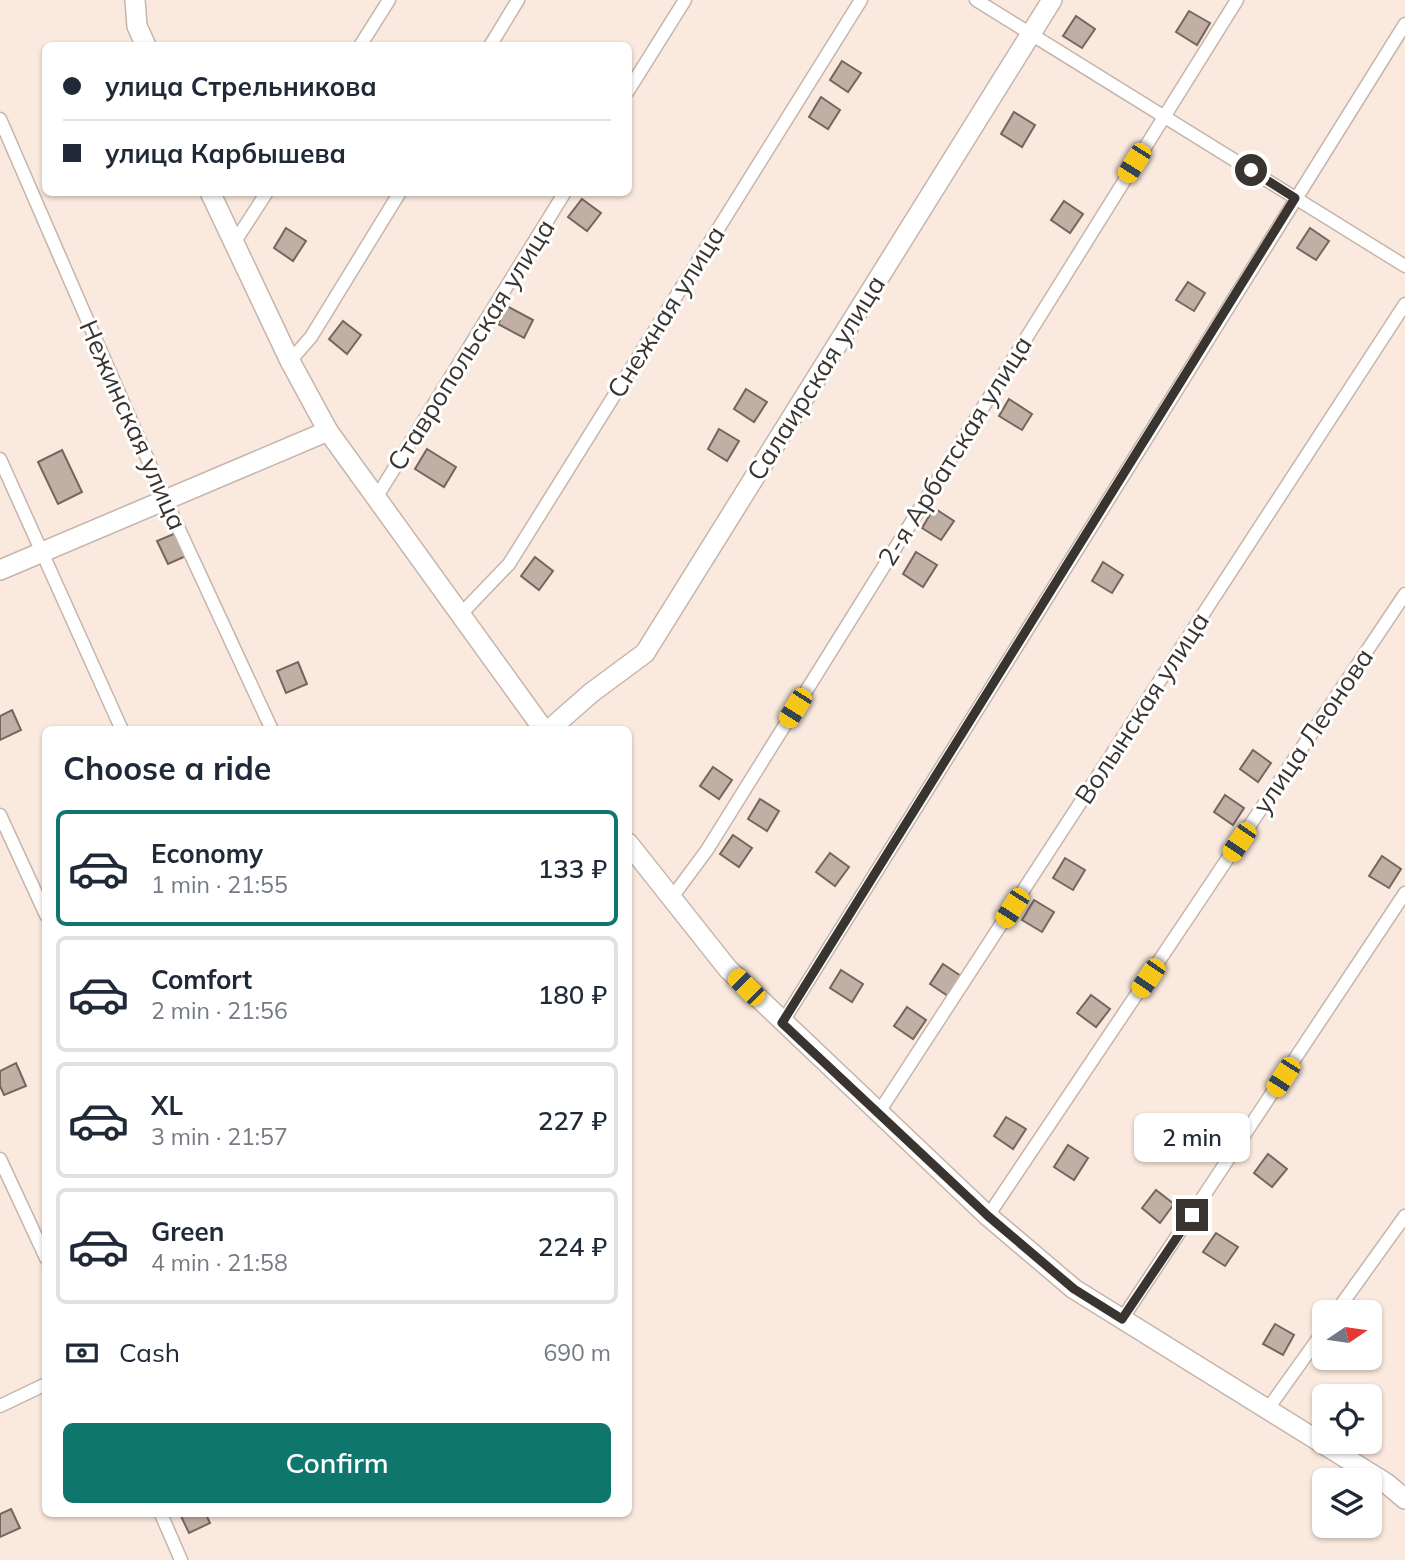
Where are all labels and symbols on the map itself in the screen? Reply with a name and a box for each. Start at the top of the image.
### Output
car [1114,140,1155,186]
route start [1235,154,1267,186]
street label: Ставропольская улица [380,213,562,477]
street label: Снежная улица [599,219,732,404]
street label: Салаирская улица [739,269,892,486]
street label: Нежинская улица [72,315,195,535]
street label: 2-я Арбатская улица [870,329,1039,572]
street label: Волынская улица [1067,605,1216,810]
street label: улица Леонова [1245,642,1380,820]
car [775,685,816,731]
car [1219,819,1260,865]
car [992,885,1033,931]
car [1128,955,1169,1001]
car [724,965,769,1009]
car [1263,1054,1304,1100]
callout: 2 min [1134,1114,1250,1162]
route end [1176,1199,1208,1231]
north arrow [1312,1300,1382,1370]

